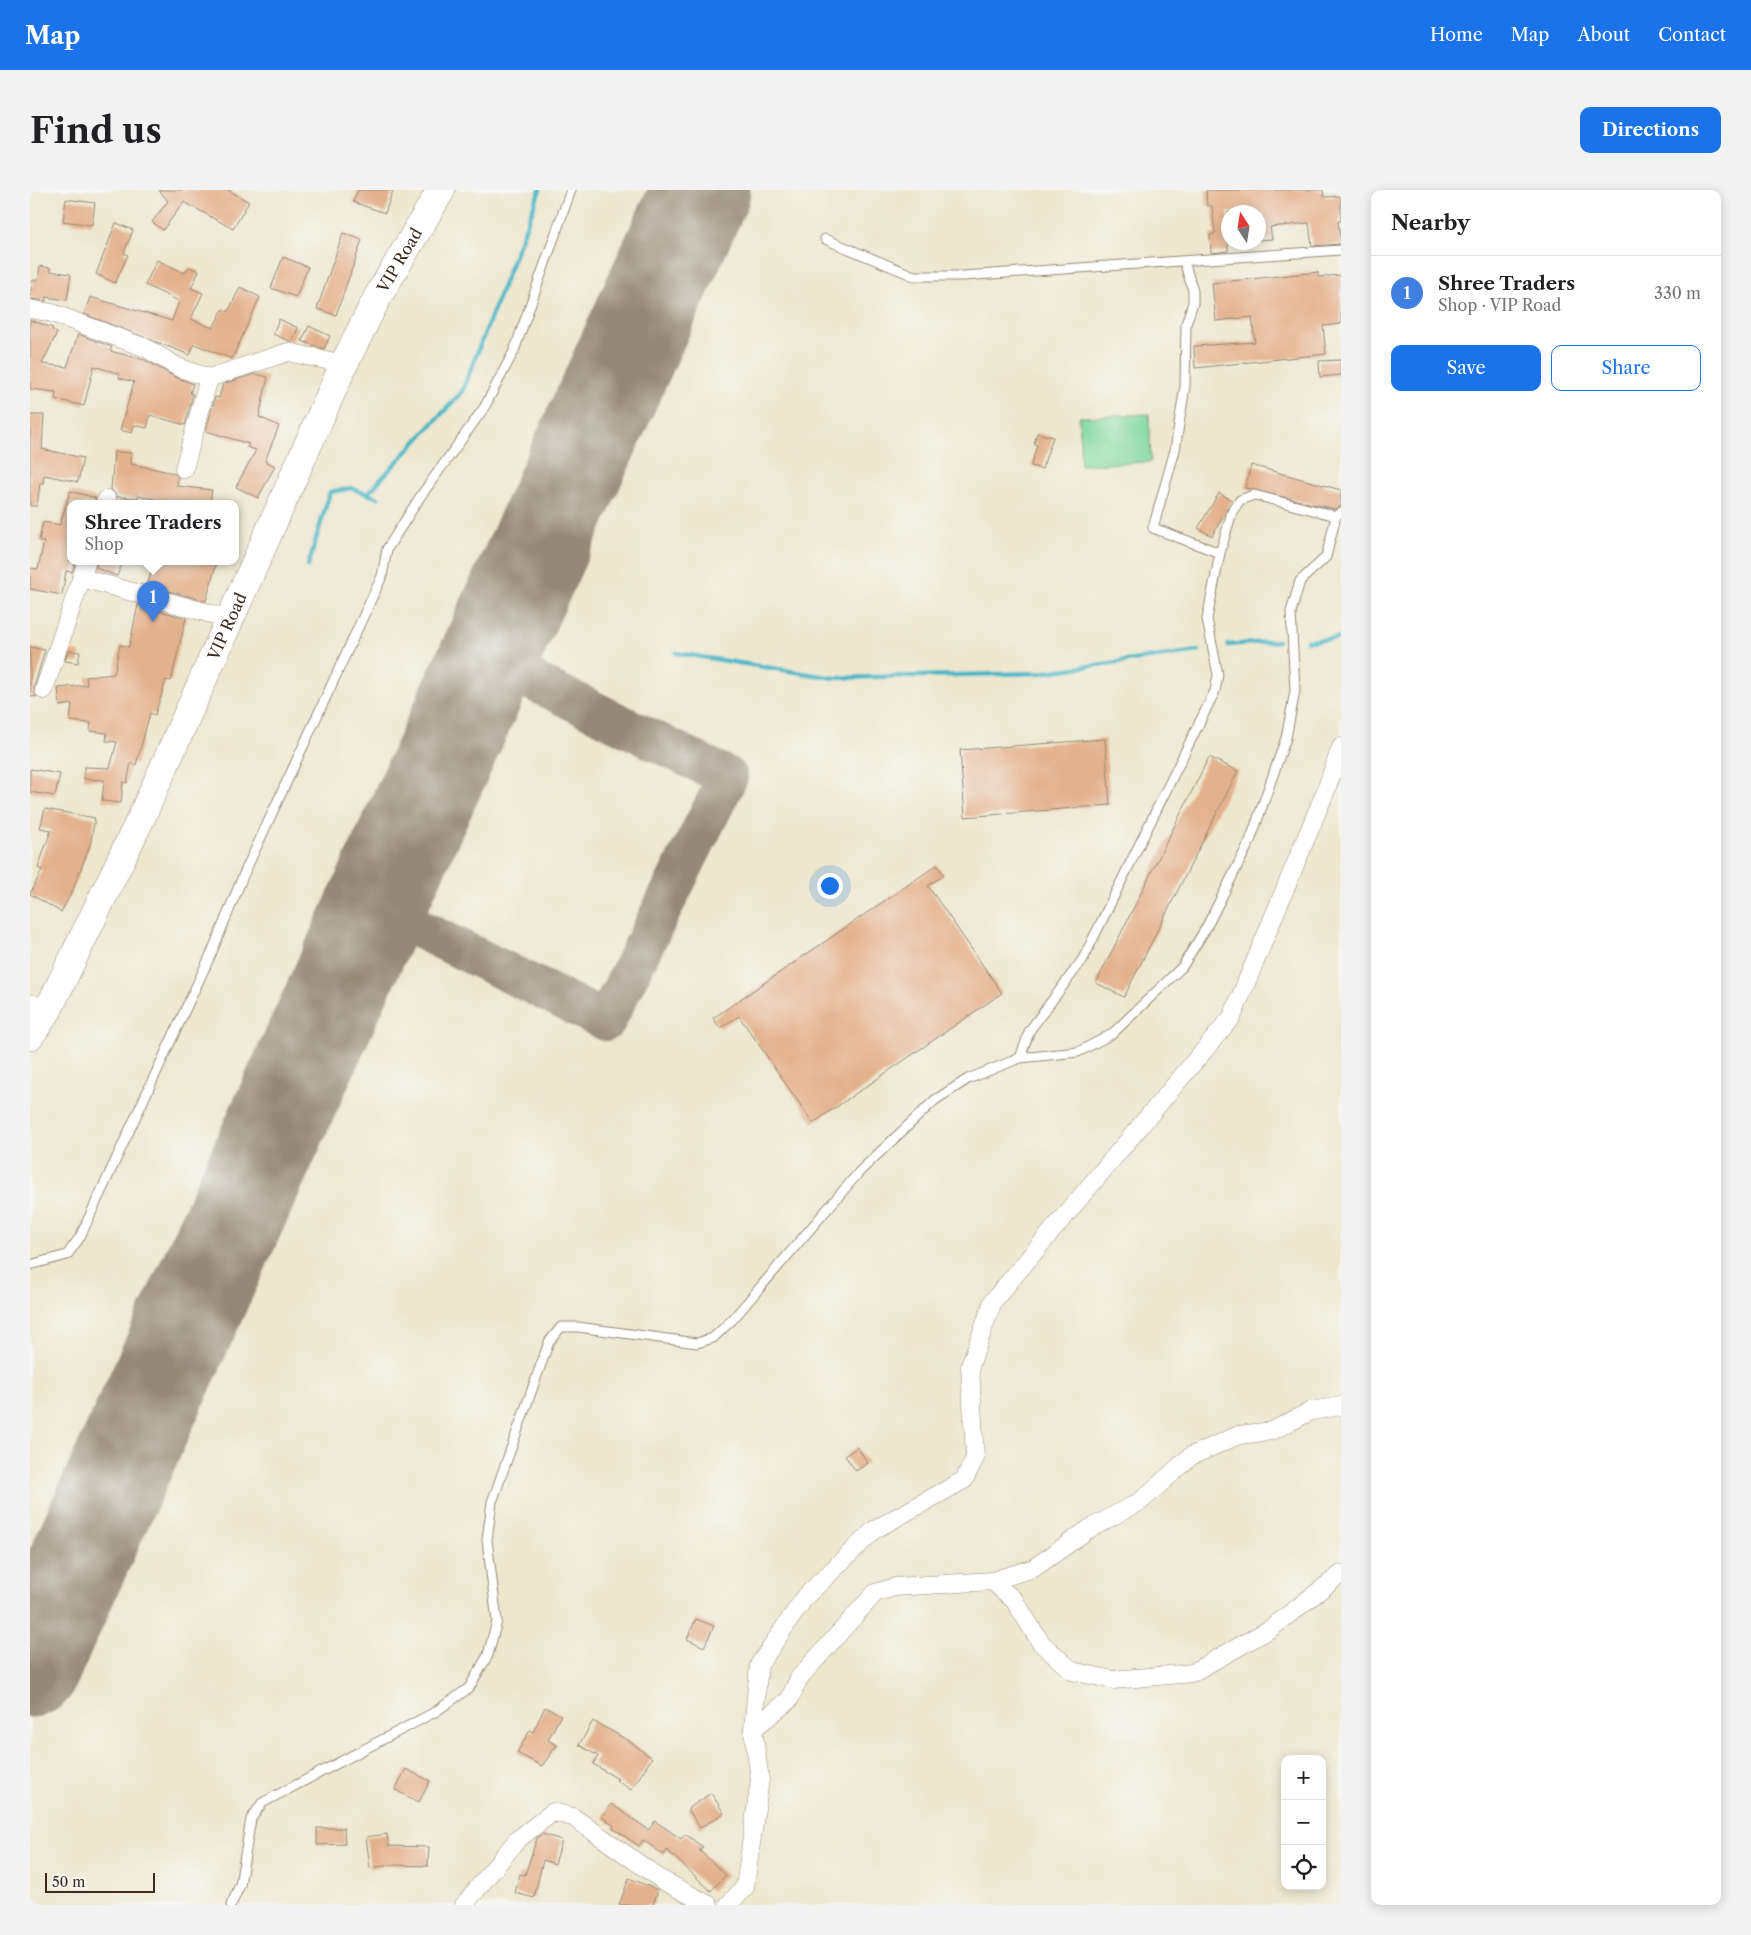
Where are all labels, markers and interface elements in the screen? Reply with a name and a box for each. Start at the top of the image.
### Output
text: Map [25,21,80,50]
text: Home [1430,24,1483,46]
text: Map [1511,24,1549,46]
text: About [1577,24,1630,46]
text: Contact [1658,24,1726,46]
button: Directions [1580,107,1721,153]
text: Find us [30,109,162,152]
north arrow [1221,205,1266,250]
text: Nearby [1391,210,1470,235]
street label: VIP Road [372,224,426,297]
text: Shree Traders [1438,272,1575,295]
text: 1 [1403,283,1411,303]
text: 330 m [1654,283,1701,303]
text: Shop · VIP Road [1438,295,1561,315]
button: Save [1391,345,1541,391]
button: Share [1551,345,1701,391]
popup [67,500,239,565]
text: Shree Traders [84,511,222,534]
text: Shop [84,534,124,554]
pin: 1 [137,581,169,622]
street label: VIP Road [203,589,251,664]
your location [817,873,843,899]
map controls [1281,1755,1326,1890]
button: + [1281,1755,1326,1800]
button: − [1281,1800,1326,1845]
button: locate [1281,1845,1326,1890]
scale bar [45,1870,155,1893]
text: 50 m [52,1873,85,1891]

